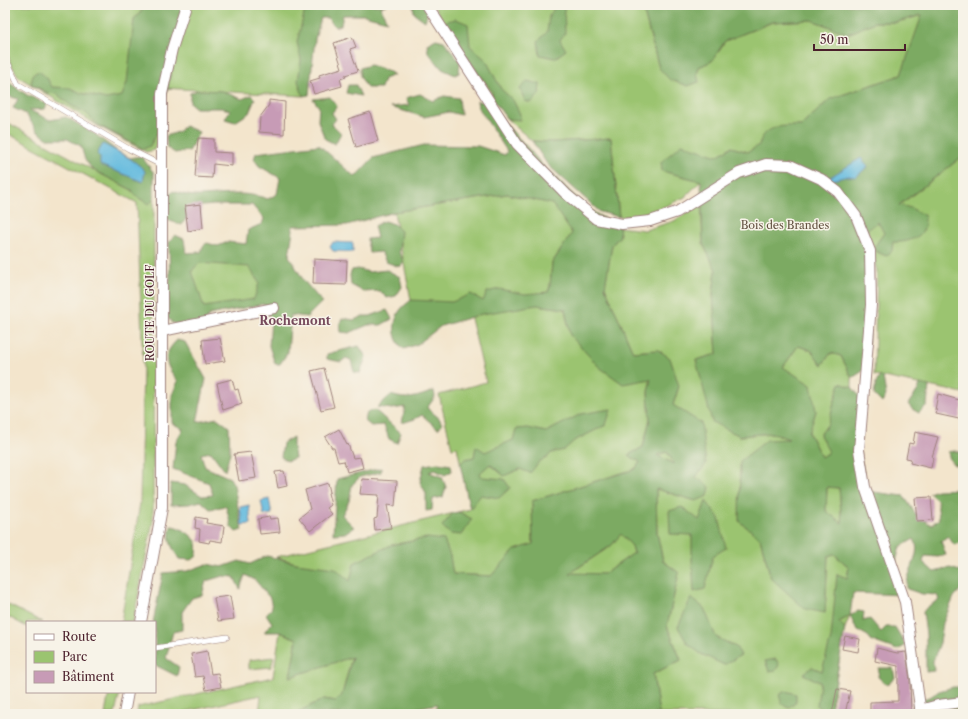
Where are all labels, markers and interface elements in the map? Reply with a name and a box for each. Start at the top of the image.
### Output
scale bar [814,26,905,52]
text: 50 m [820,32,849,47]
park label: Bois des Brandes [741,218,830,232]
street label: ROUTE DU GOLF [143,265,157,361]
district label: Rochemont [259,313,331,328]
legend [26,621,156,693]
text: Route [62,629,97,644]
text: Parc [62,649,87,664]
text: Bâtiment [62,669,115,684]

